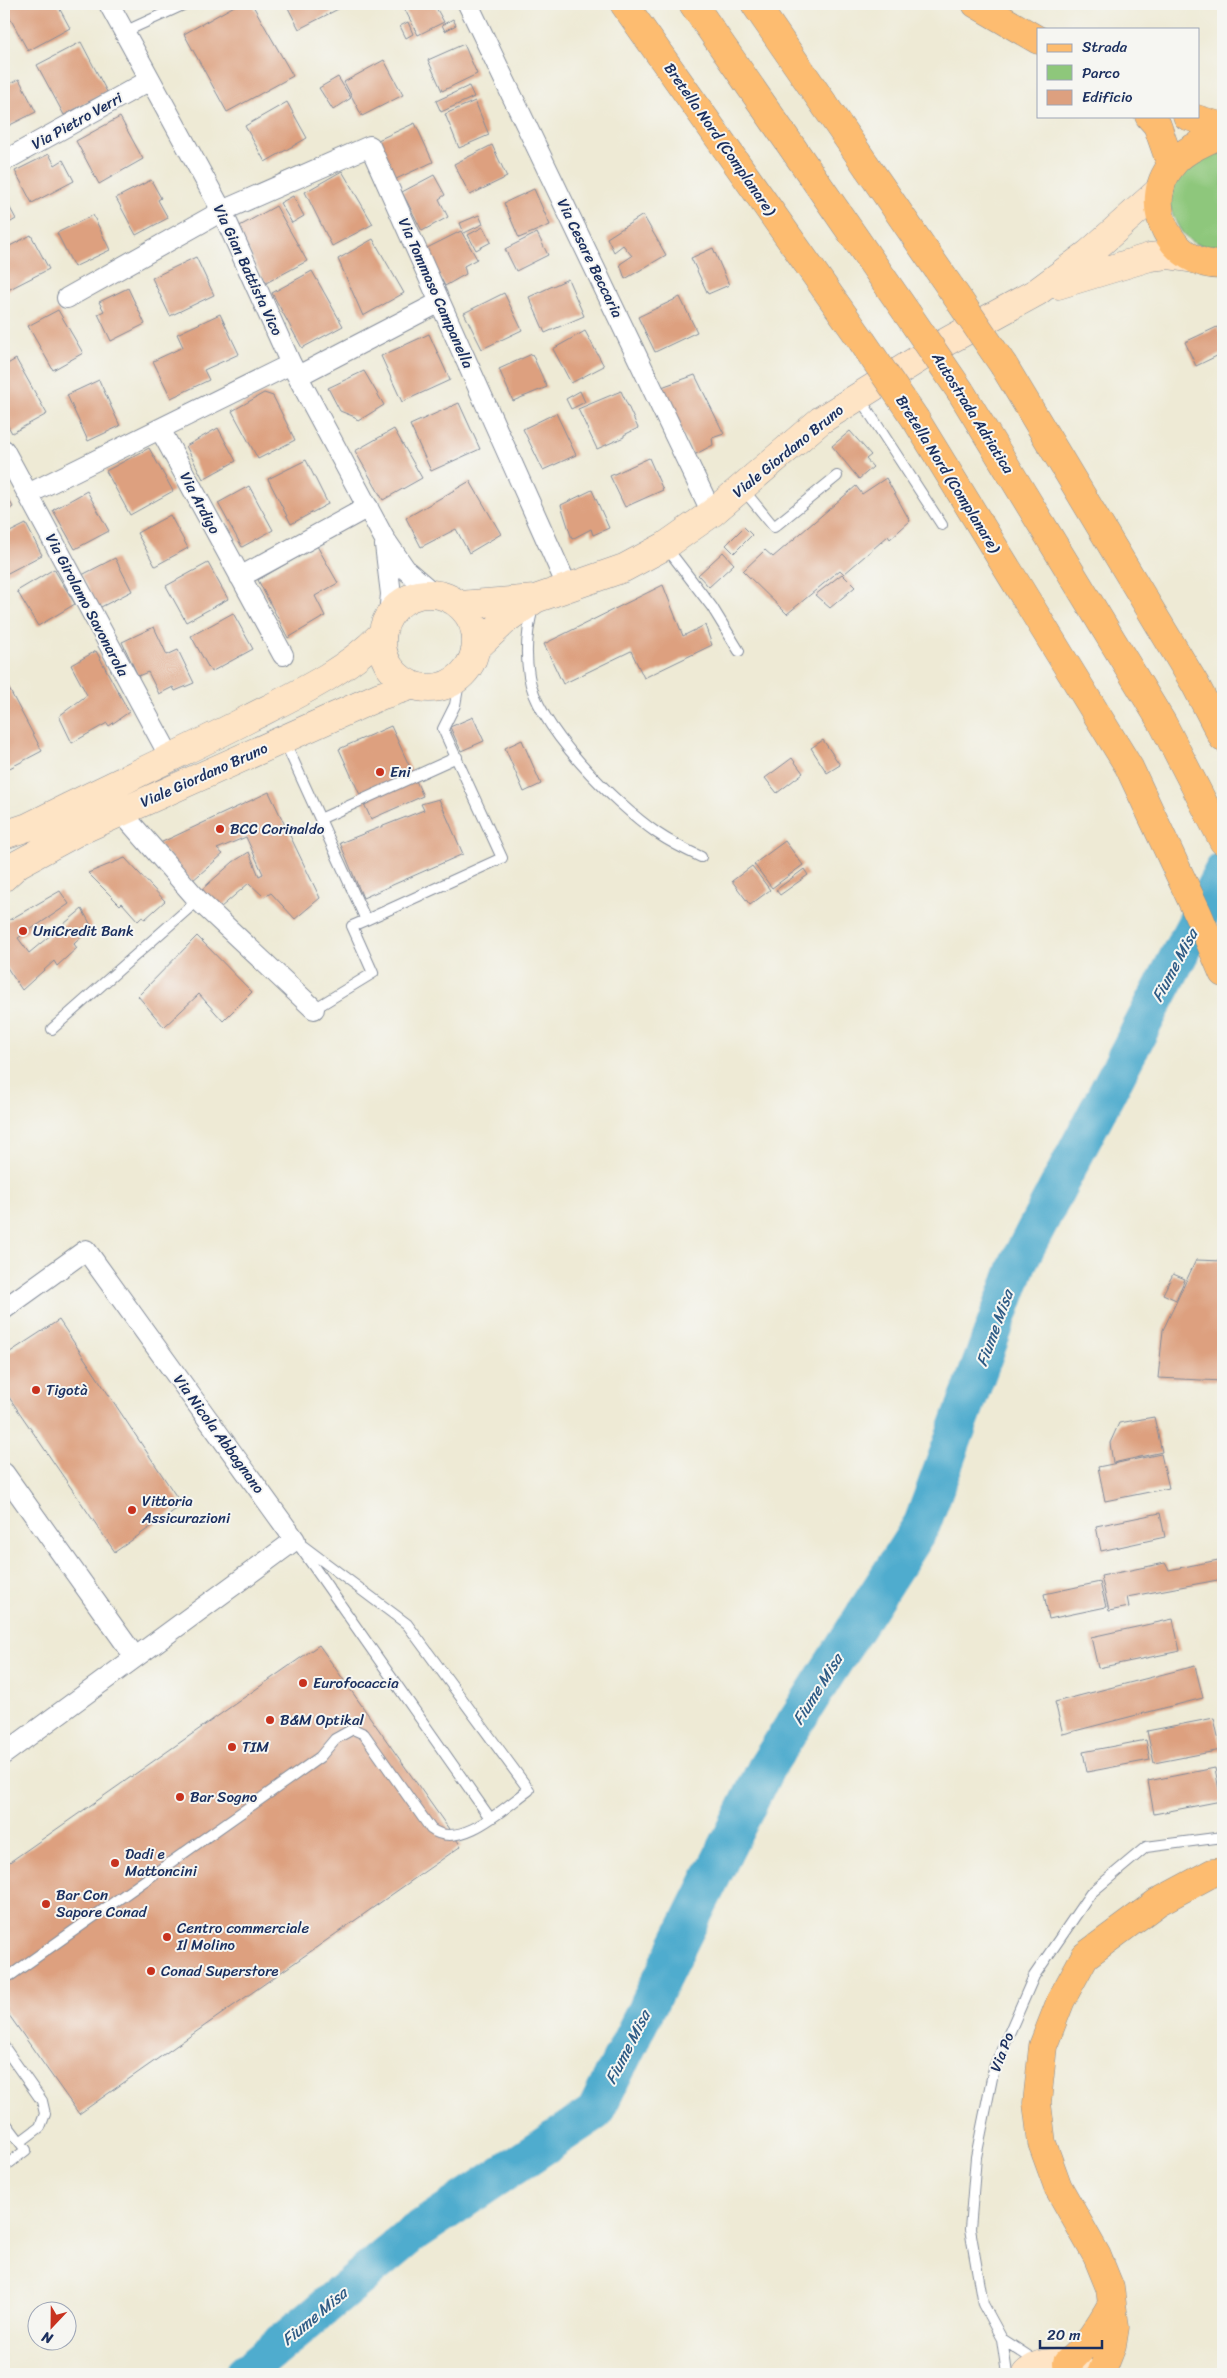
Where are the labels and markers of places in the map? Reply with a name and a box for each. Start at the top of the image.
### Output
place label: Eni [390,759,411,785]
marker: Eni [374,766,386,778]
place label: BCC Corinaldo [230,816,325,842]
marker: BCC Corinaldo [214,823,226,835]
place label: UniCredit Bank [33,918,134,944]
marker: UniCredit Bank [17,925,29,937]
place label: Tigotà [46,1377,88,1403]
marker: Tigotà [30,1384,42,1396]
place label: Vittoria Assicurazioni [141,1488,231,1531]
marker: Vittoria Assicurazioni [126,1504,138,1516]
place label: Eurofocaccia [313,1670,399,1696]
marker: Eurofocaccia [297,1677,309,1689]
place label: B&M Optikal [280,1707,365,1733]
marker: B&M Optikal [264,1714,276,1726]
place label: TIM [242,1734,269,1760]
marker: TIM [226,1741,238,1753]
place label: Bar Sogno [190,1784,258,1810]
marker: Bar Sogno [174,1791,186,1803]
place label: Dadi e Mattoncini [125,1841,198,1884]
marker: Dadi e Mattoncini [109,1857,121,1869]
place label: Bar Con Sapore Conad [56,1882,147,1925]
marker: Bar Con Sapore Conad [40,1898,52,1910]
place label: Centro commerciale Il Molino [176,1915,310,1958]
marker: Centro commerciale Il Molino [161,1931,173,1943]
place label: Conad Superstore [161,1958,279,1984]
marker: Conad Superstore [145,1965,157,1977]

